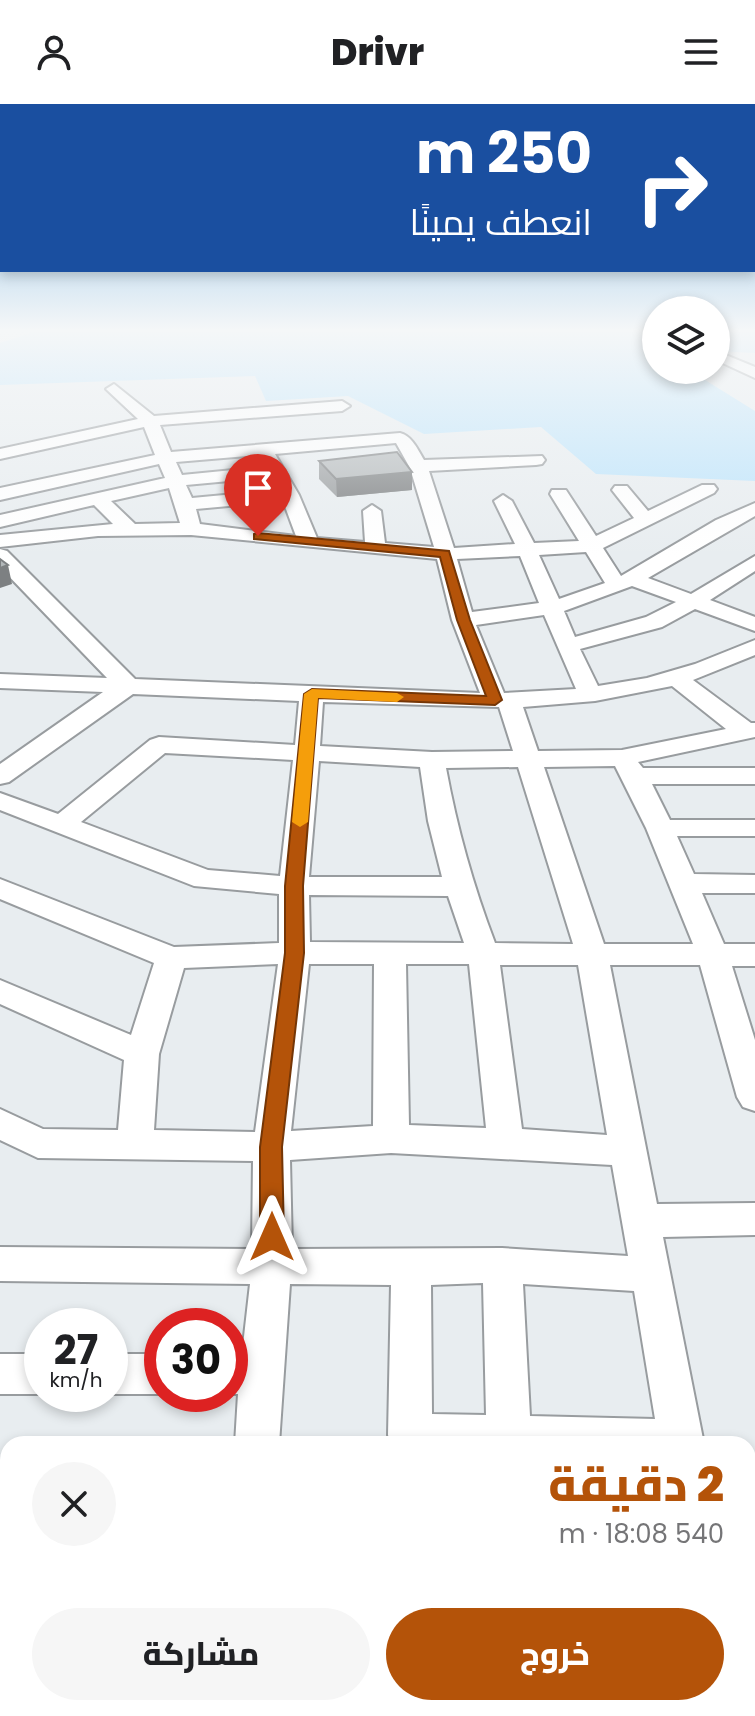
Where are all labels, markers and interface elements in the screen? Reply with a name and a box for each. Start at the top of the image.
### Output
text: Drivr [331,27,424,78]
icon: person [32,30,76,74]
icon: menu [679,30,723,74]
text: 250 m [416,114,592,193]
icon: right [620,136,724,240]
text: انعطف يمينًا [410,197,592,248]
map controls [642,296,730,384]
button: layers [642,296,730,384]
pin [224,454,292,536]
icon: arrive [236,466,280,510]
position arrow [230,1195,314,1279]
speed limit sign: 30 [144,1308,248,1412]
text: 27 [54,1322,98,1378]
text: km/h [49,1366,103,1394]
text: 2 دقيقة [548,1451,724,1518]
button: close [32,1462,116,1546]
text: 540 m · 18:08 [559,1516,724,1552]
button: مشاركة [32,1608,370,1700]
button: خروج [386,1608,724,1700]

